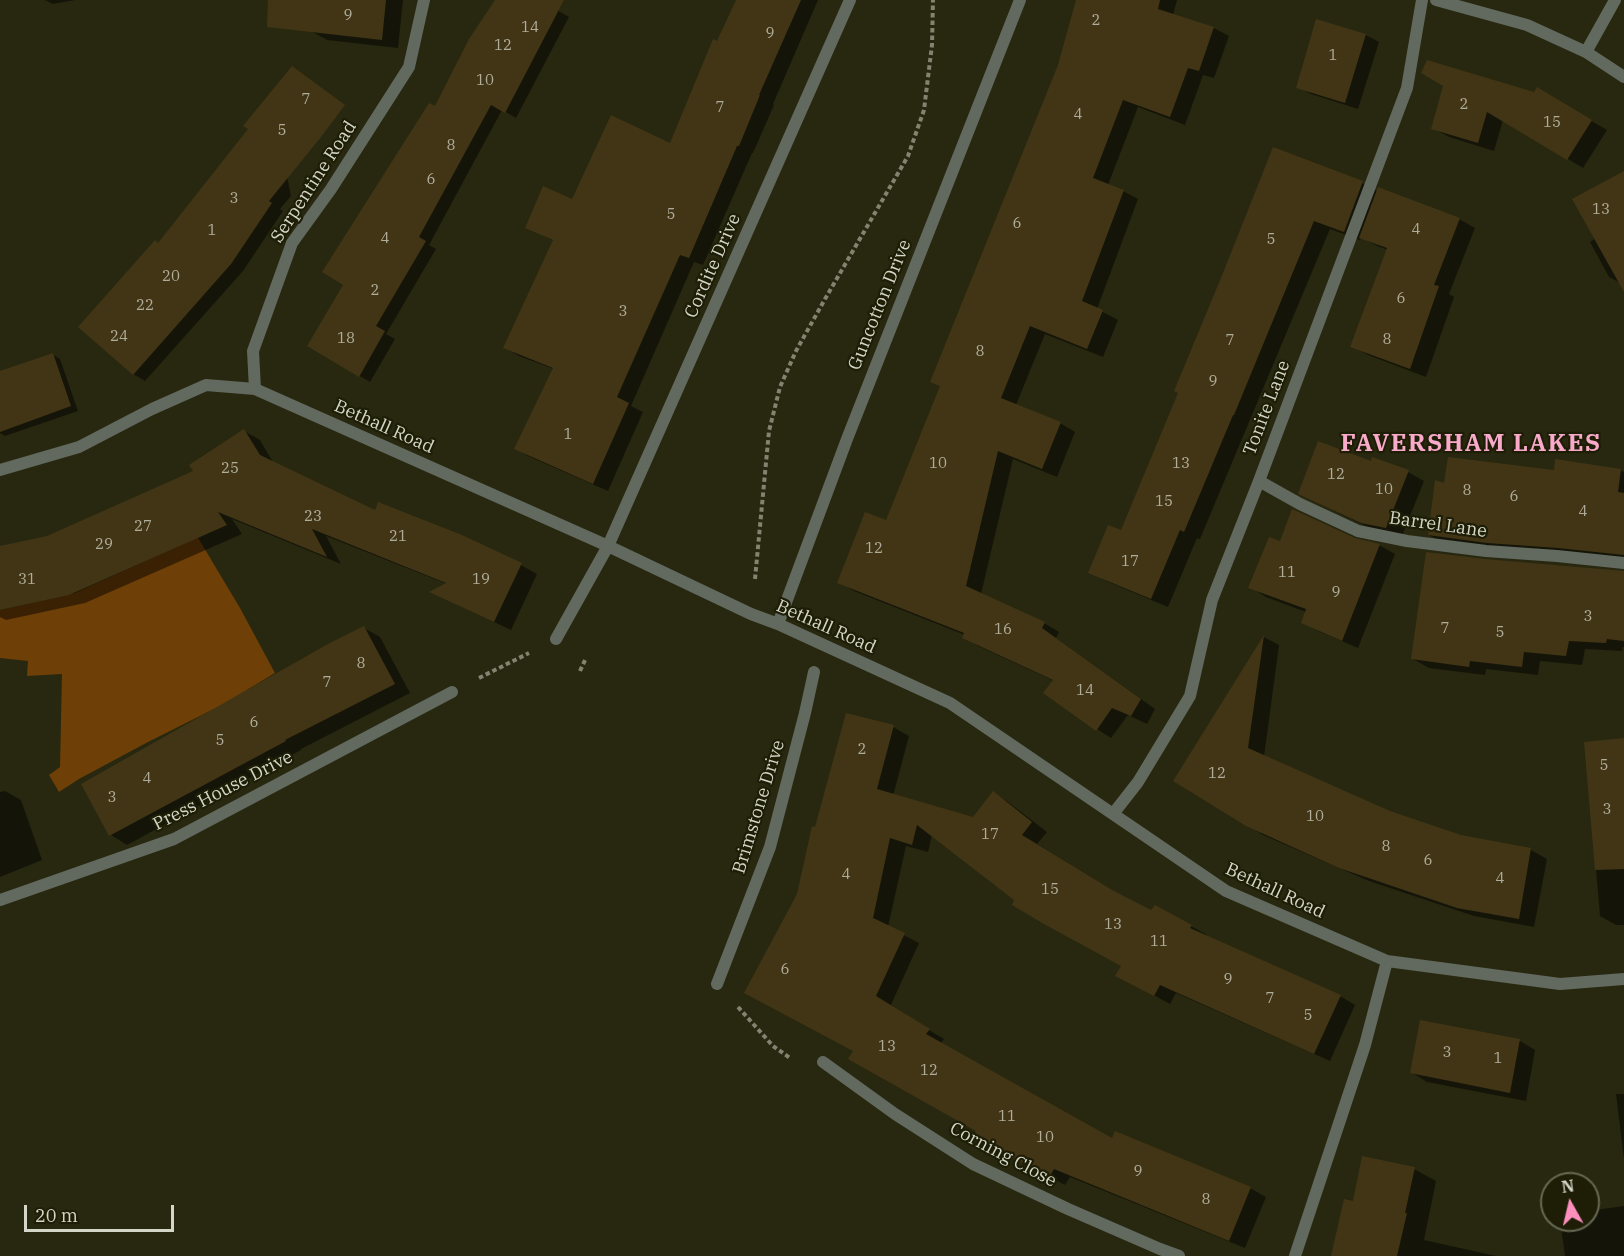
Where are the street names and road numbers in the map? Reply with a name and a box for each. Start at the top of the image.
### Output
street label: Serpentine Road [267,117,361,247]
street label: Cordite Drive [680,211,746,321]
street label: Guncotton Drive [844,237,916,373]
street label: Tonite Lane [1239,357,1295,459]
street label: Bethall Road [331,395,437,459]
street label: Barrel Lane [1388,507,1488,543]
street label: Bethall Road [773,595,879,659]
street label: Brimstone Drive [728,737,790,877]
street label: Press House Drive [150,746,296,836]
street label: Bethall Road [1222,859,1328,923]
street label: Corning Close [946,1118,1060,1192]

